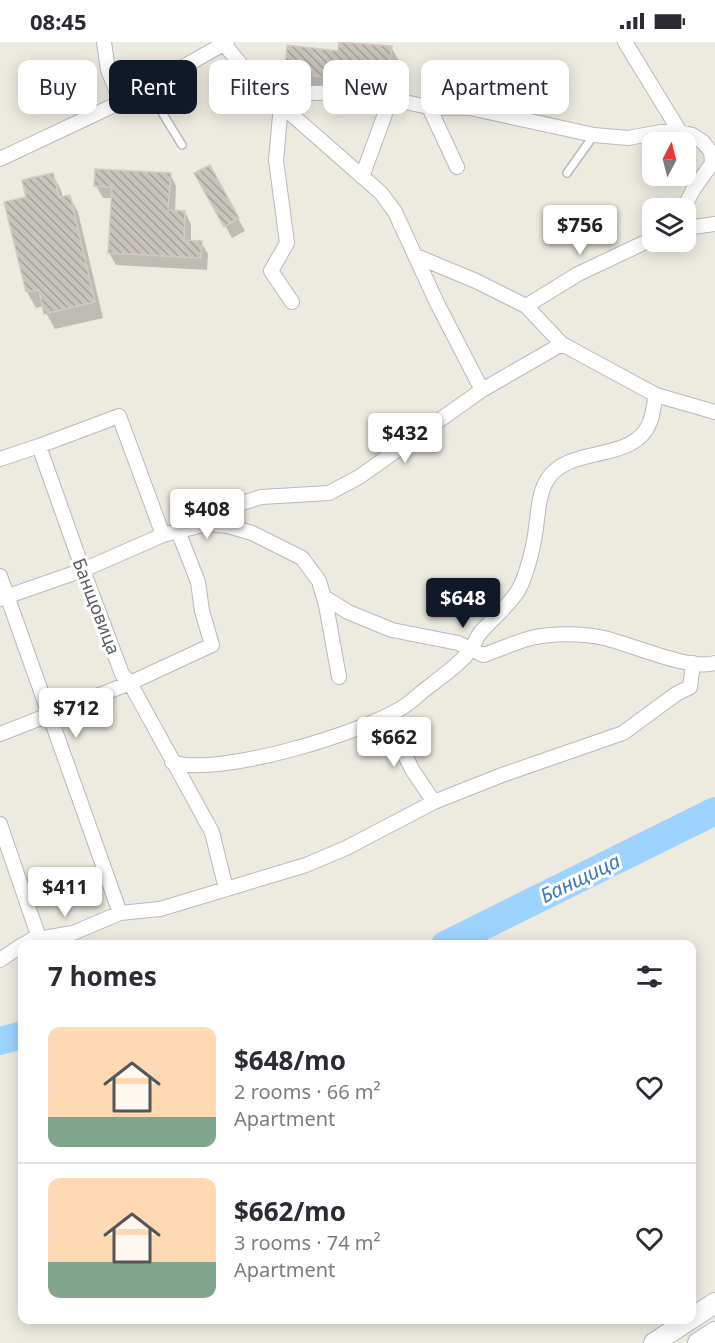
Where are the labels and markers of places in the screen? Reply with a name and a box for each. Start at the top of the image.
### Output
pin: $756 [544,205,616,256]
pin: $432 [369,413,441,464]
pin: $408 [171,489,243,540]
pin: $648 [427,578,499,629]
pin: $712 [40,688,112,739]
pin: $662 [358,717,430,768]
pin: $411 [29,867,101,918]

